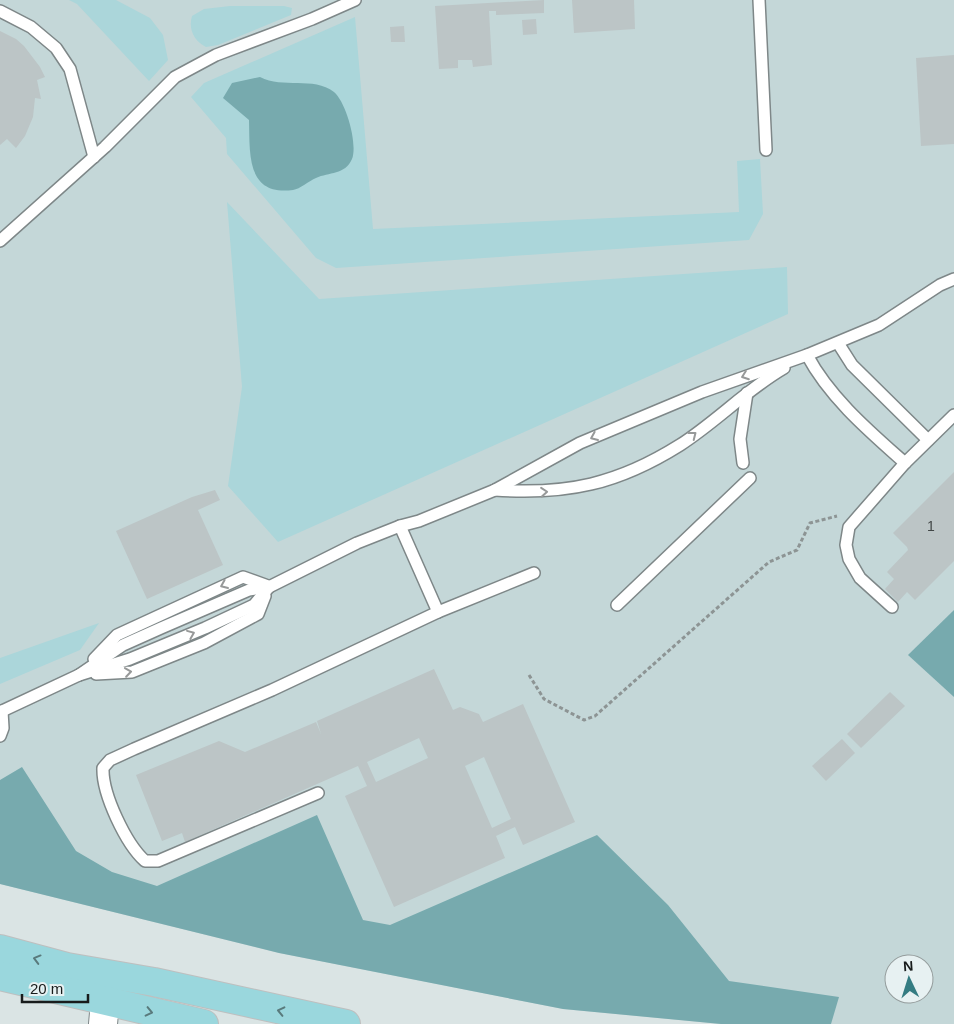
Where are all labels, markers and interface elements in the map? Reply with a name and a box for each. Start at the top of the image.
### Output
one-way arrow [741,370,749,380]
one-way arrow [590,431,599,441]
one-way arrow [687,432,696,440]
one-way arrow [540,486,548,497]
house number: 1 [927,518,935,534]
one-way arrow [220,579,229,590]
one-way arrow [186,629,195,640]
one-way arrow [123,667,132,677]
one-way arrow [32,954,41,965]
north arrow [884,954,934,1004]
text: N [902,958,914,974]
scale bar [22,972,89,1004]
text: 20 m [30,980,63,997]
one-way arrow [145,1006,154,1017]
one-way arrow [277,1006,286,1017]

